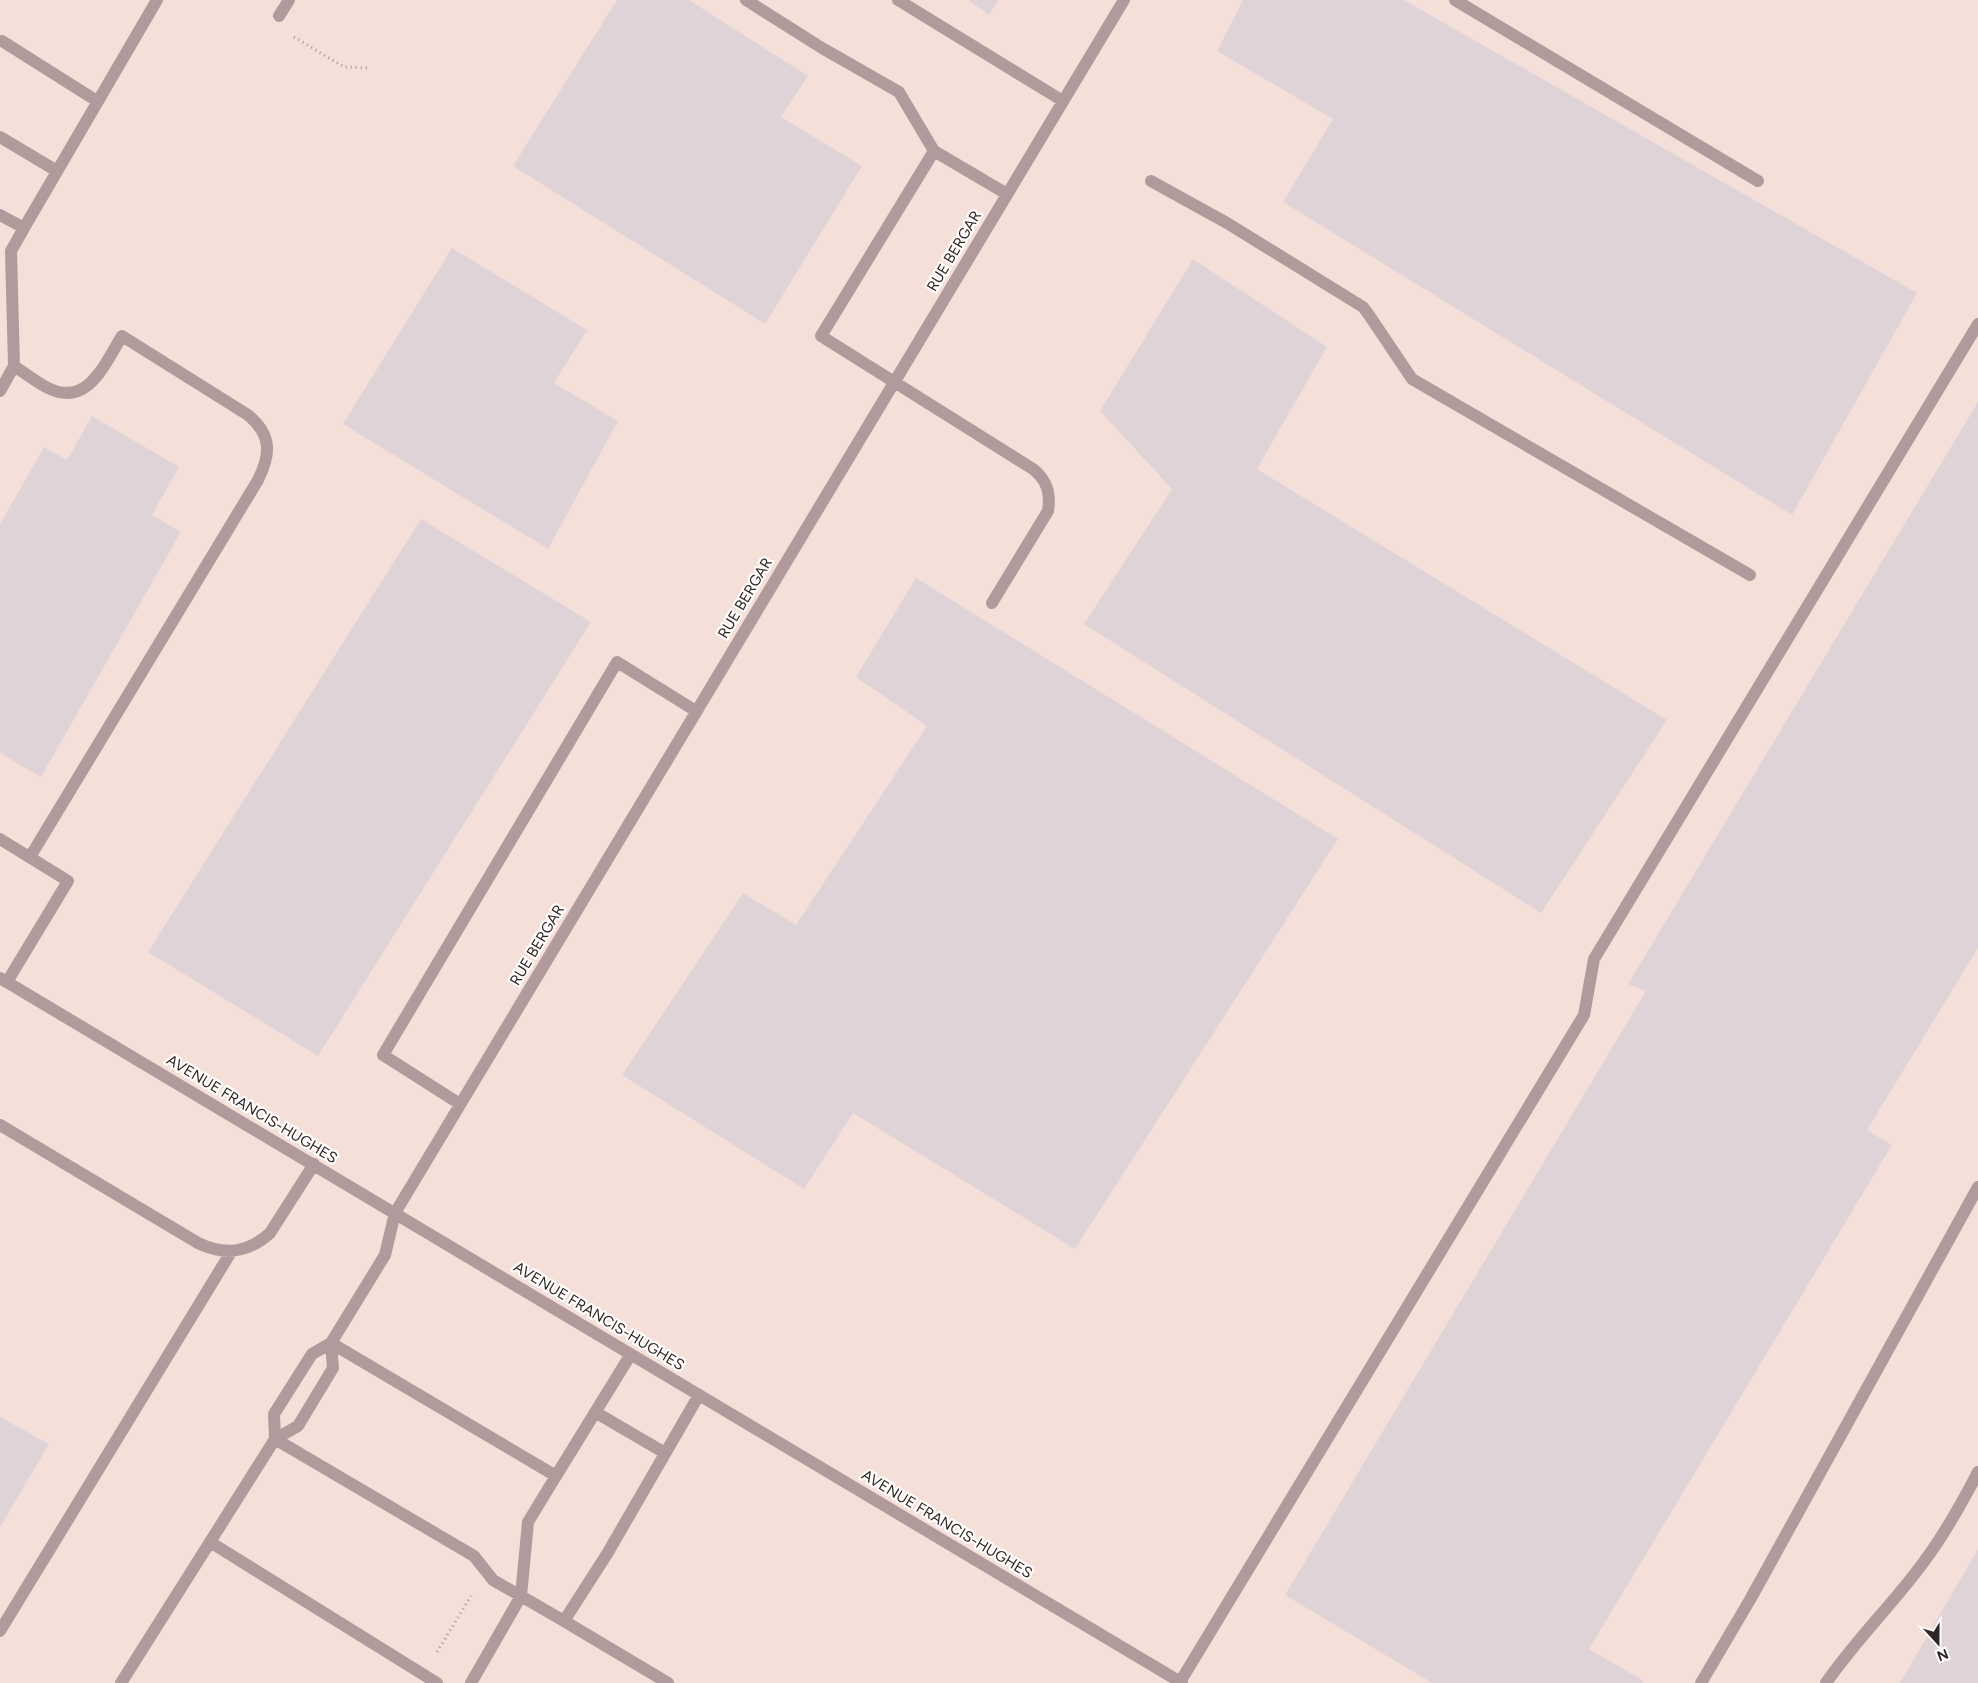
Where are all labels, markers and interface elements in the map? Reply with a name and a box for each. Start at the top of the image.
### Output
street label: RUE BERGAR [923,207,985,295]
street label: RUE BERGAR [714,554,776,642]
street label: RUE BERGAR [506,901,568,989]
street label: AVENUE FRANCIS-HUGHES [163,1051,341,1167]
street label: AVENUE FRANCIS-HUGHES [510,1258,688,1374]
street label: AVENUE FRANCIS-HUGHES [858,1466,1036,1582]
north arrow [1913,1618,1963,1668]
text: N [1934,1645,1951,1665]

